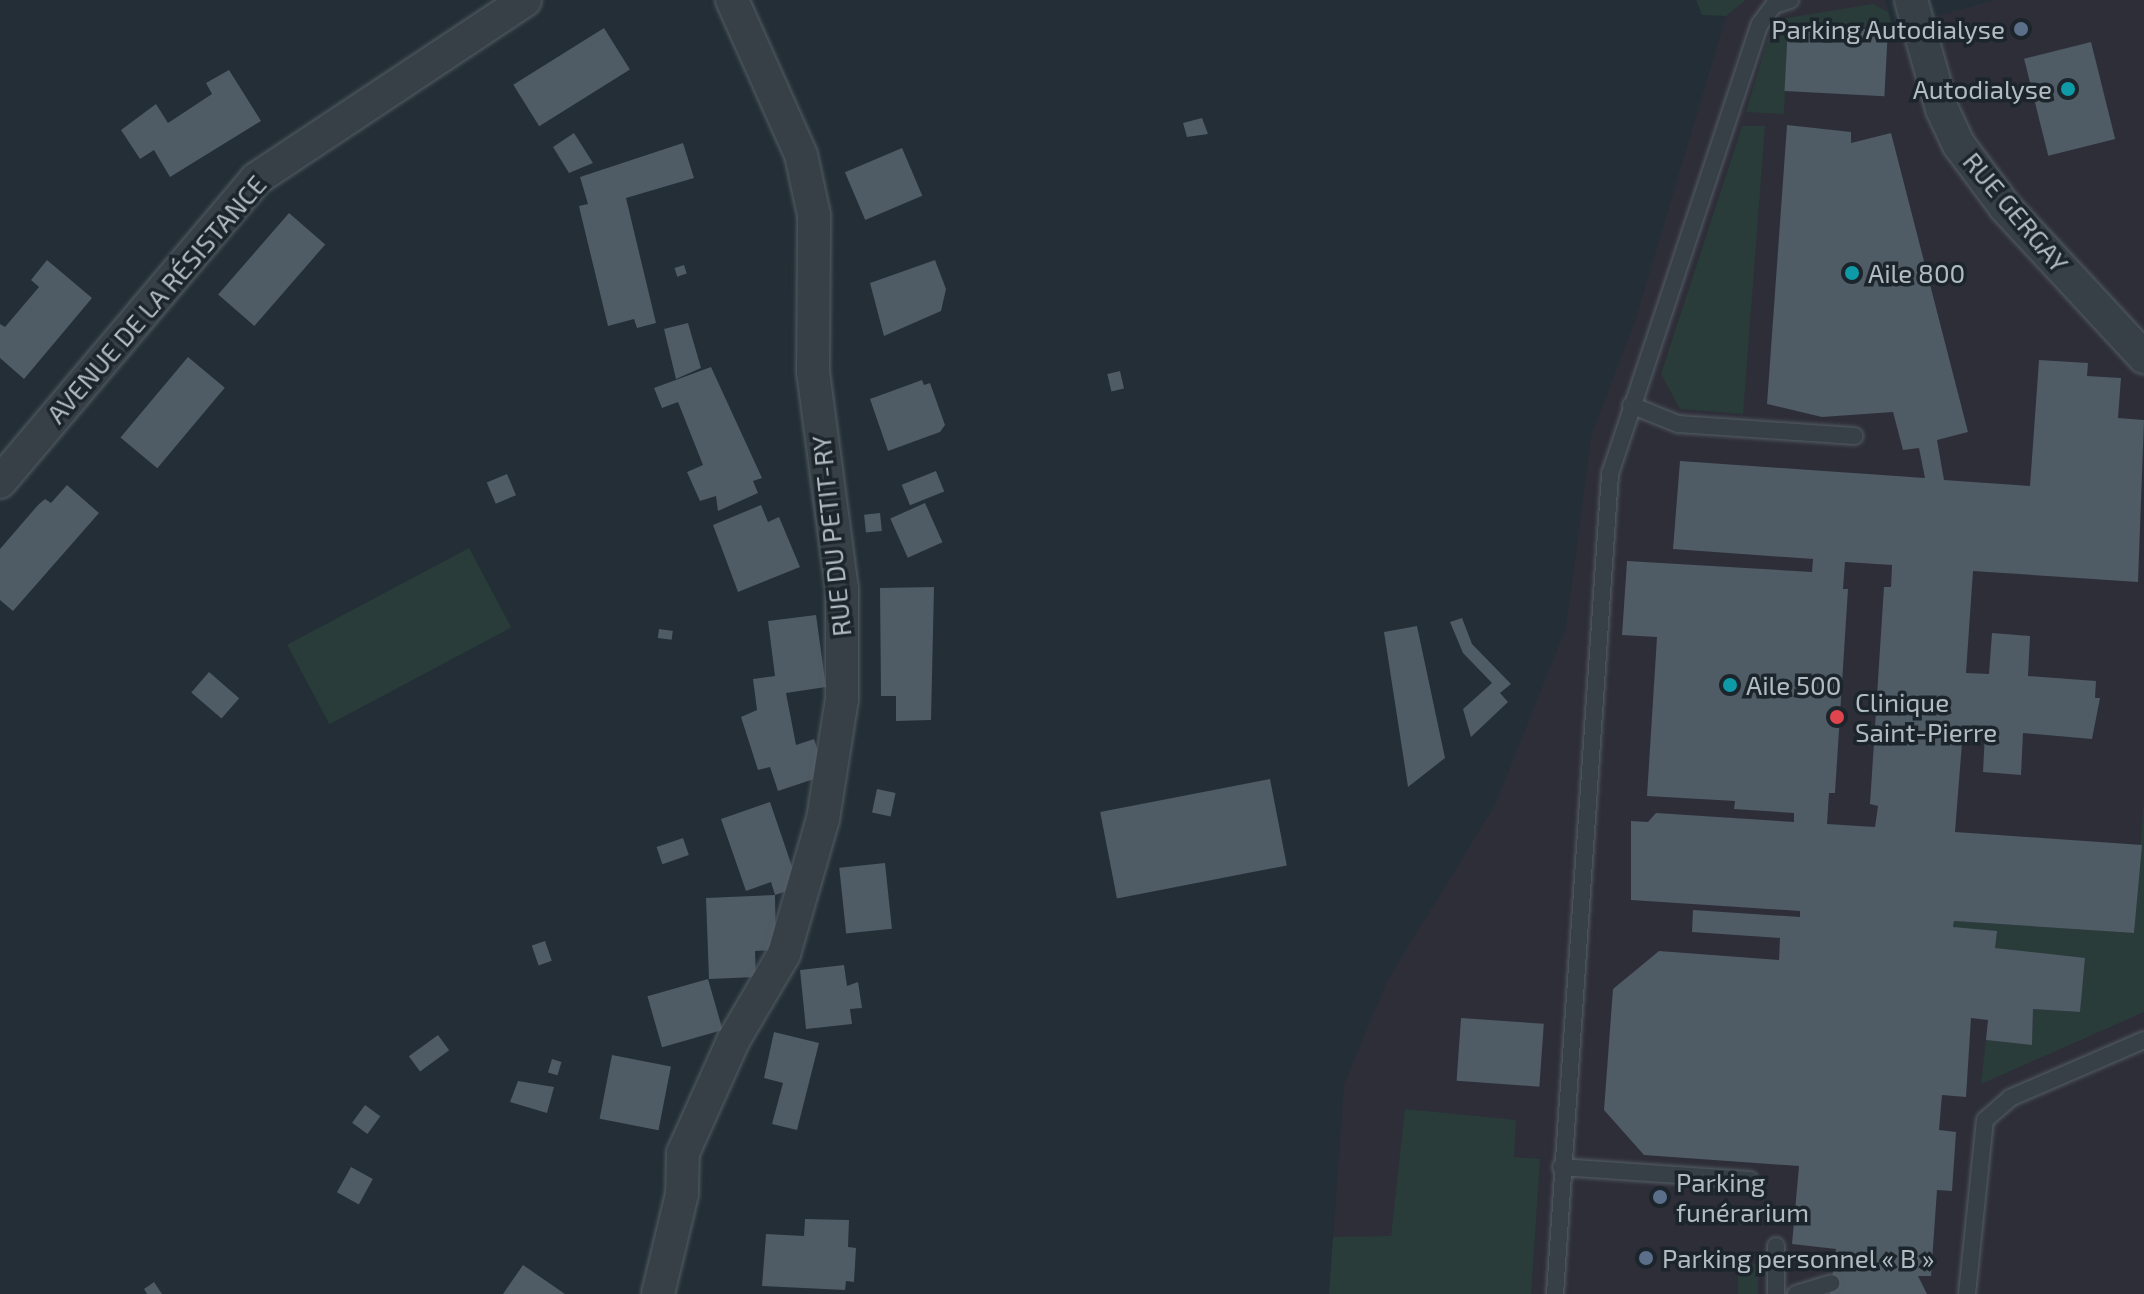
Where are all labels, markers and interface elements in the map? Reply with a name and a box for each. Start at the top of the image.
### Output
place label: Parking Autodialyse [1771,13,2005,45]
marker: Parking Autodialyse [2012,20,2030,38]
place label: Autodialyse [1913,73,2052,105]
marker: Autodialyse [2059,80,2077,98]
street label: RUE GERGAY [1957,146,2075,278]
street label: AVENUE DE LA RÉSISTANCE [40,168,272,430]
place label: Aile 800 [1868,257,1965,289]
marker: Aile 800 [1843,264,1861,282]
street label: RUE DU PETIT-RY [805,434,857,638]
place label: Aile 500 [1746,669,1841,701]
marker: Aile 500 [1721,676,1739,694]
place label: Clinique Saint-Pierre [1855,686,1997,748]
marker: Clinique Saint-Pierre [1826,706,1848,728]
place label: Parking funérarium [1676,1166,1809,1228]
marker: Parking funérarium [1651,1188,1669,1206]
place label: Parking personnel « B » [1662,1242,1935,1274]
marker: Parking personnel « B » [1637,1249,1655,1267]

